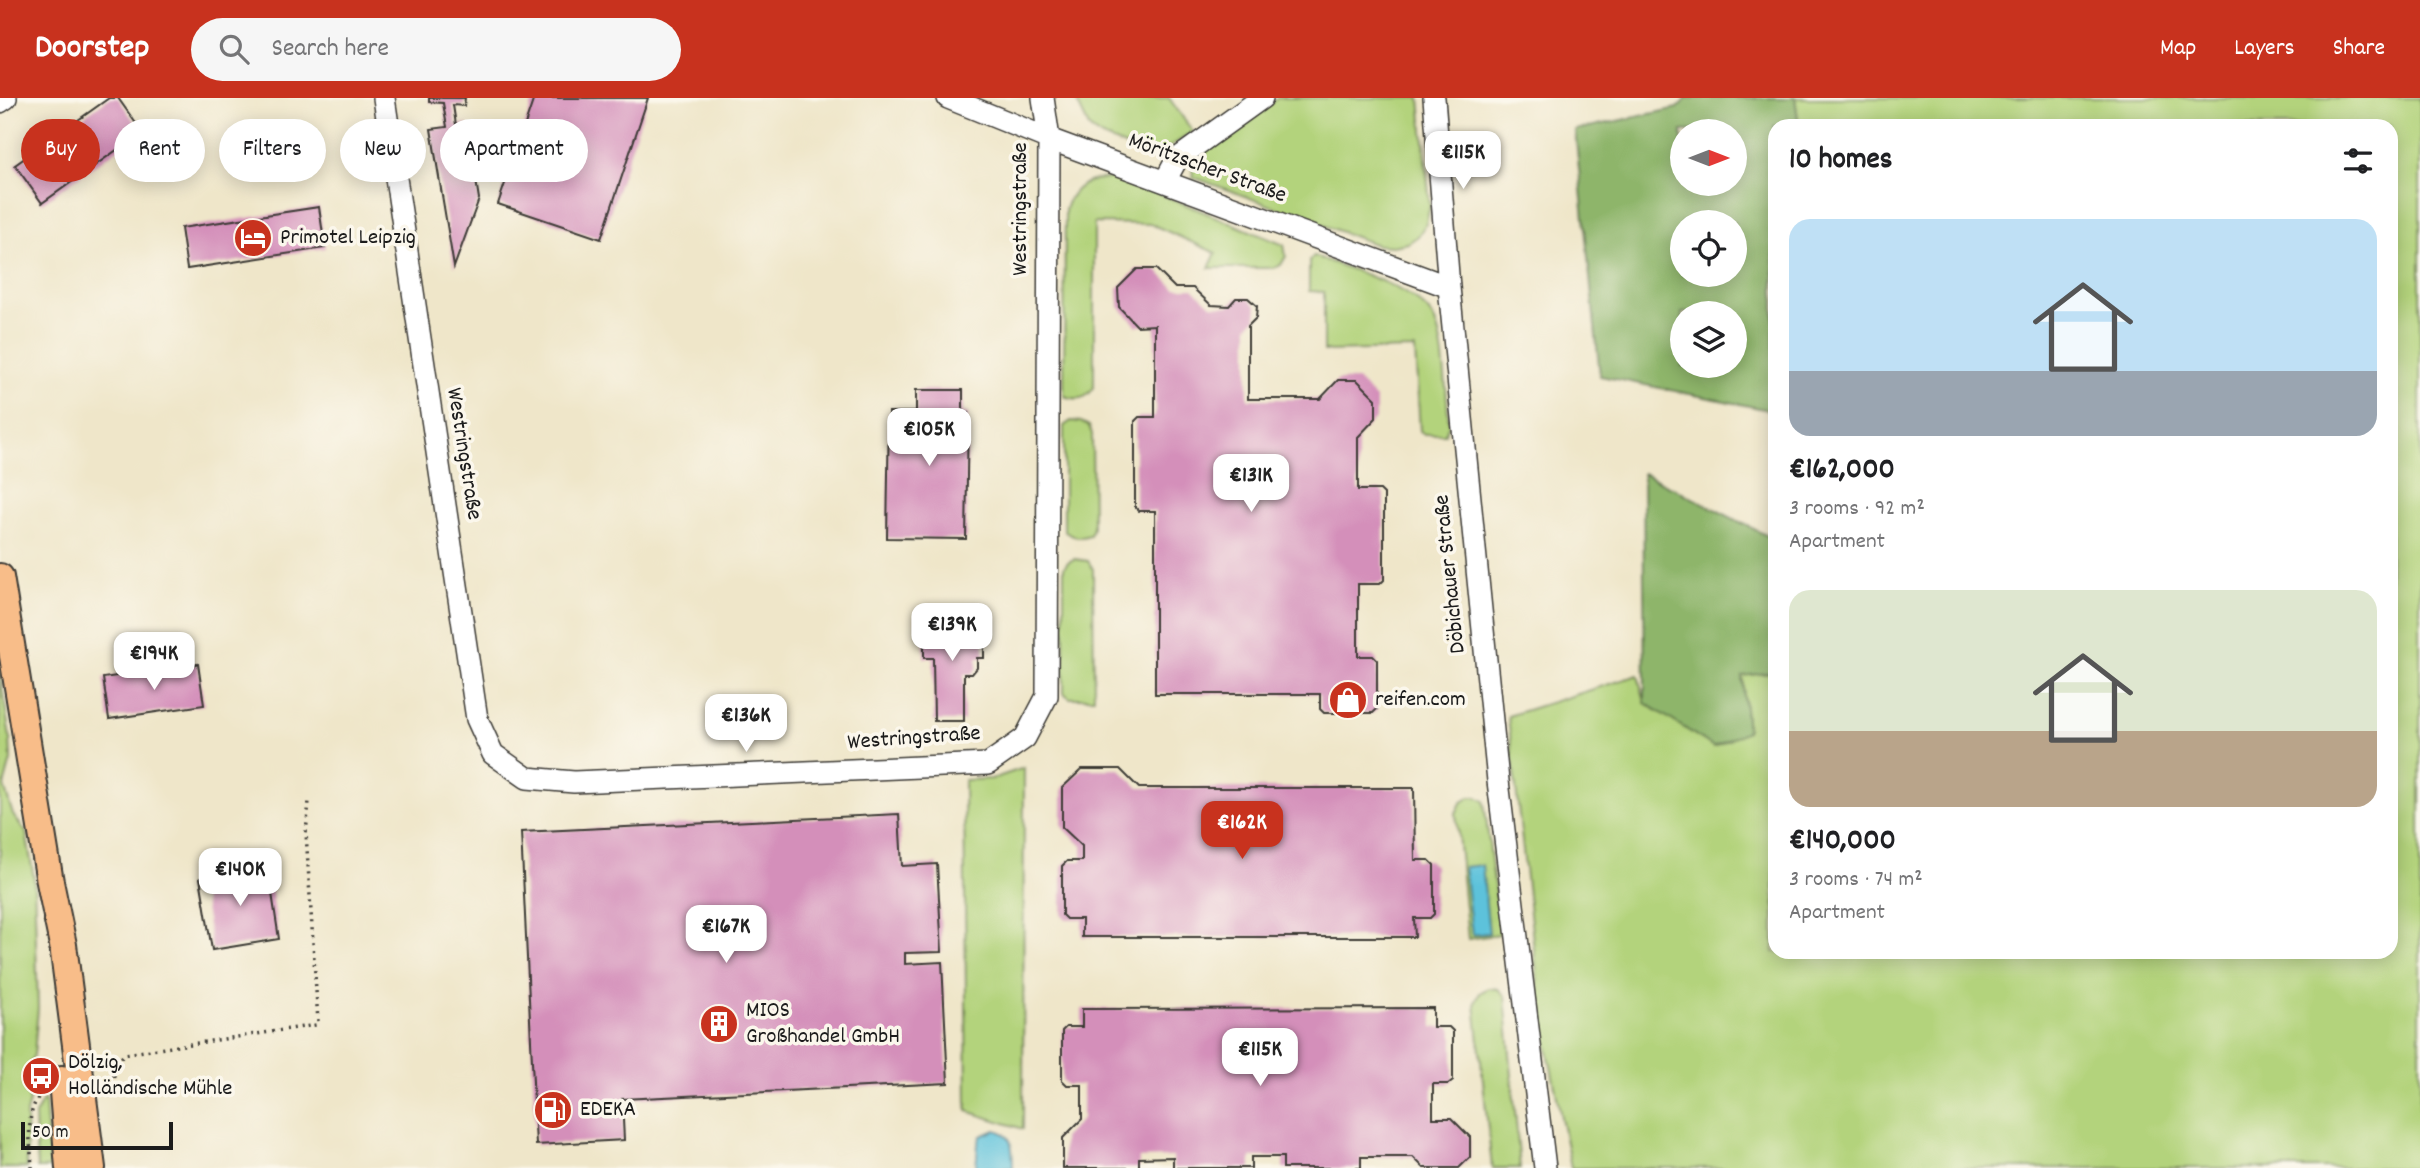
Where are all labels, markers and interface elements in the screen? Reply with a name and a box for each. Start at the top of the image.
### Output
search box [191,18,681,81]
text: Doorstep [35,26,149,73]
icon: search [215,30,253,68]
text: Search here [271,31,389,68]
text: Map [2160,32,2196,66]
text: Layers [2234,32,2295,66]
text: Share [2333,32,2385,66]
chip: Buy [21,119,100,182]
chip: Rent [114,119,205,182]
chip: Filters [219,119,326,182]
chip: New [340,119,426,182]
chip: Apartment [440,119,588,182]
north arrow [1670,119,1746,196]
map controls [1670,119,1747,378]
street label: Möritzscher Straße [1123,125,1291,213]
pin: €115K [1414,132,1512,191]
text: €115K [1441,137,1485,170]
text: 10 homes [1789,140,1892,183]
street label: Westringstraße [1005,142,1038,276]
icon: filters [2339,142,2377,180]
button: locate [1670,210,1747,287]
hotel icon: Primotel Leipzig [232,217,274,259]
place label: Primotel Leipzig [280,222,416,255]
icon: home [2020,264,2146,390]
button: layers [1670,301,1747,378]
street label: Westringstraße [436,385,490,523]
pin: €105K [880,408,978,468]
text: €105K [903,414,955,447]
text: €162,000 [1789,450,1895,493]
pin: €131K [1202,454,1300,514]
text: €131K [1229,460,1273,493]
street label: Döbichauer Straße [1426,493,1476,655]
text: 3 rooms · 92 m² [1789,493,1925,526]
text: Apartment [1789,526,1885,559]
pin: €139K [903,603,1001,663]
text: €139K [927,609,977,642]
pin: €194K [105,632,203,692]
icon: home [2020,635,2146,761]
text: €194K [130,638,178,671]
shop icon: reifen.com [1327,679,1369,721]
place label: reifen.com [1375,684,1466,717]
pin: €136K [697,694,795,754]
text: €136K [721,700,771,733]
street label: Westringstraße [846,718,982,760]
pin: €162K [1193,802,1291,861]
text: €162K [1217,807,1267,840]
text: €140,000 [1789,821,1896,864]
pin: €140K [191,848,289,908]
text: €140K [215,854,265,887]
text: 3 rooms · 74 m² [1789,864,1923,897]
text: Apartment [1789,897,1885,930]
pin: €167K [677,906,775,965]
text: €167K [702,911,750,944]
place label: MIOS Großhandel GmbH [746,995,900,1054]
building icon: MIOS Großhandel GmbH [698,1003,740,1045]
pin: €115K [1211,1028,1309,1088]
text: €115K [1238,1034,1282,1067]
place label: Dölzig, Holländische Mühle [68,1047,232,1106]
bus stop icon: Dölzig, Holländische Mühle [20,1055,62,1097]
fuel station icon: EDEKA [532,1089,574,1131]
place label: EDEKA [580,1094,636,1127]
scale bar [21,1119,173,1151]
text: 50 m [32,1120,69,1147]

